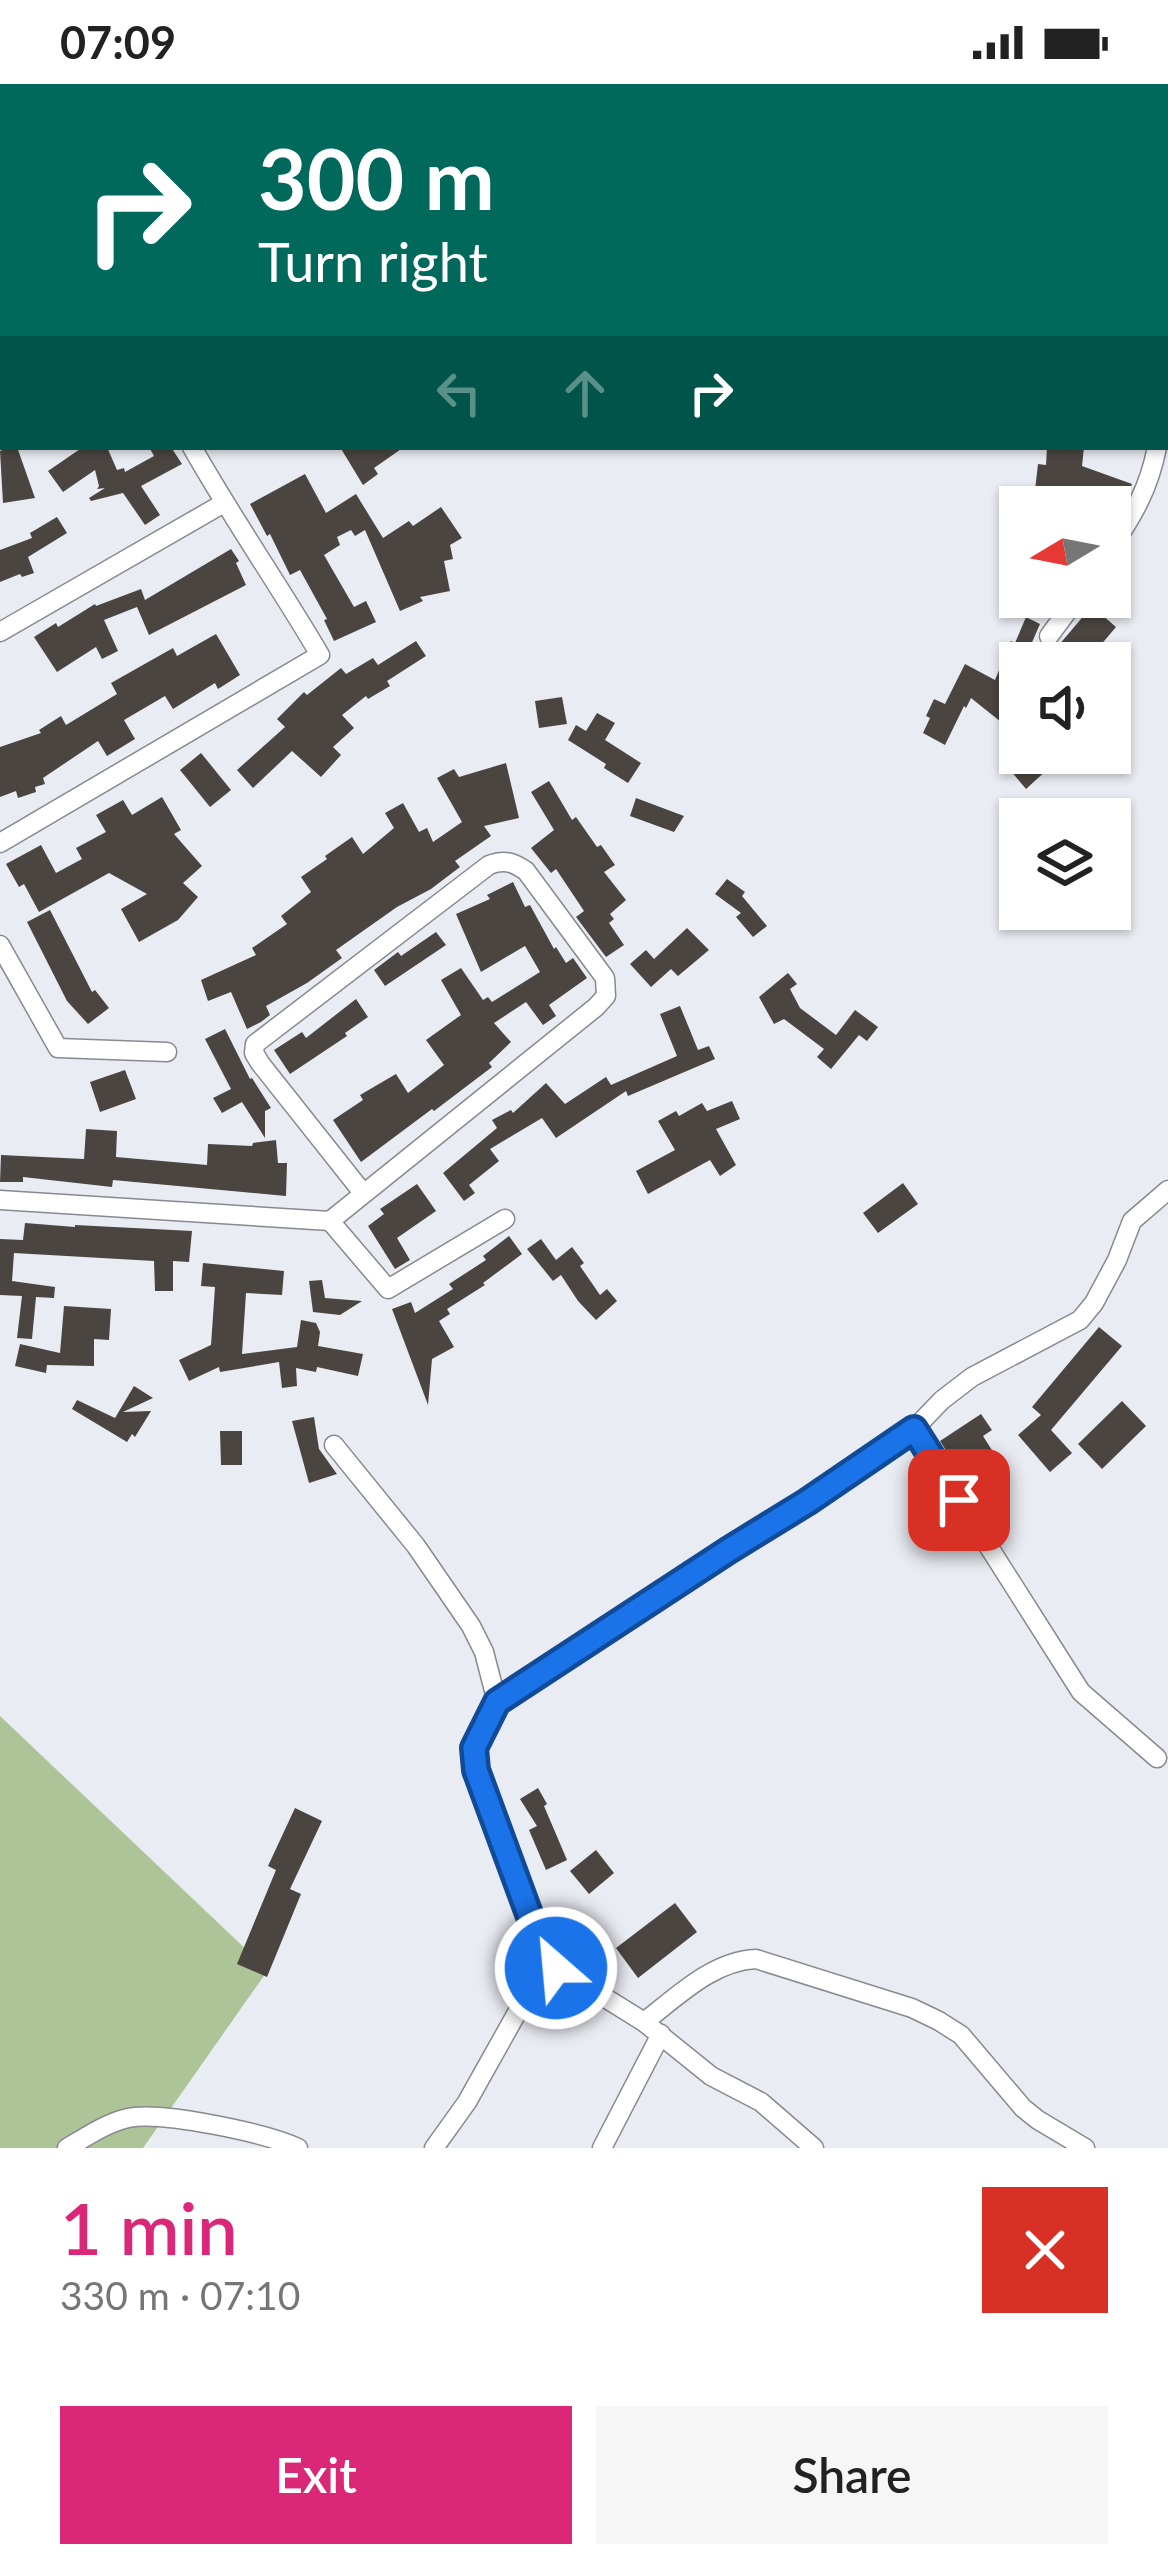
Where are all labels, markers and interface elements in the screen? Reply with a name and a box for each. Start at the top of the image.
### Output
text: 07:09 [60,15,176,69]
text: 300 m [258,127,495,228]
icon: right [60,132,216,288]
text: Turn right [258,229,488,294]
icon: left [426,360,492,426]
icon: ahead [552,360,618,426]
icon: right [678,360,744,426]
north arrow [999,486,1131,618]
map controls [999,486,1131,930]
button: sound [999,642,1131,774]
button: layers [999,798,1131,930]
pin [908,1449,1010,1551]
icon: arrive [926,1467,992,1533]
position arrow [493,1905,619,2031]
text: 1 min [60,2184,238,2270]
button: close [982,2187,1108,2313]
text: 330 m · 07:10 [60,2272,300,2318]
button: Exit [60,2406,572,2544]
button: Share [596,2406,1108,2544]

